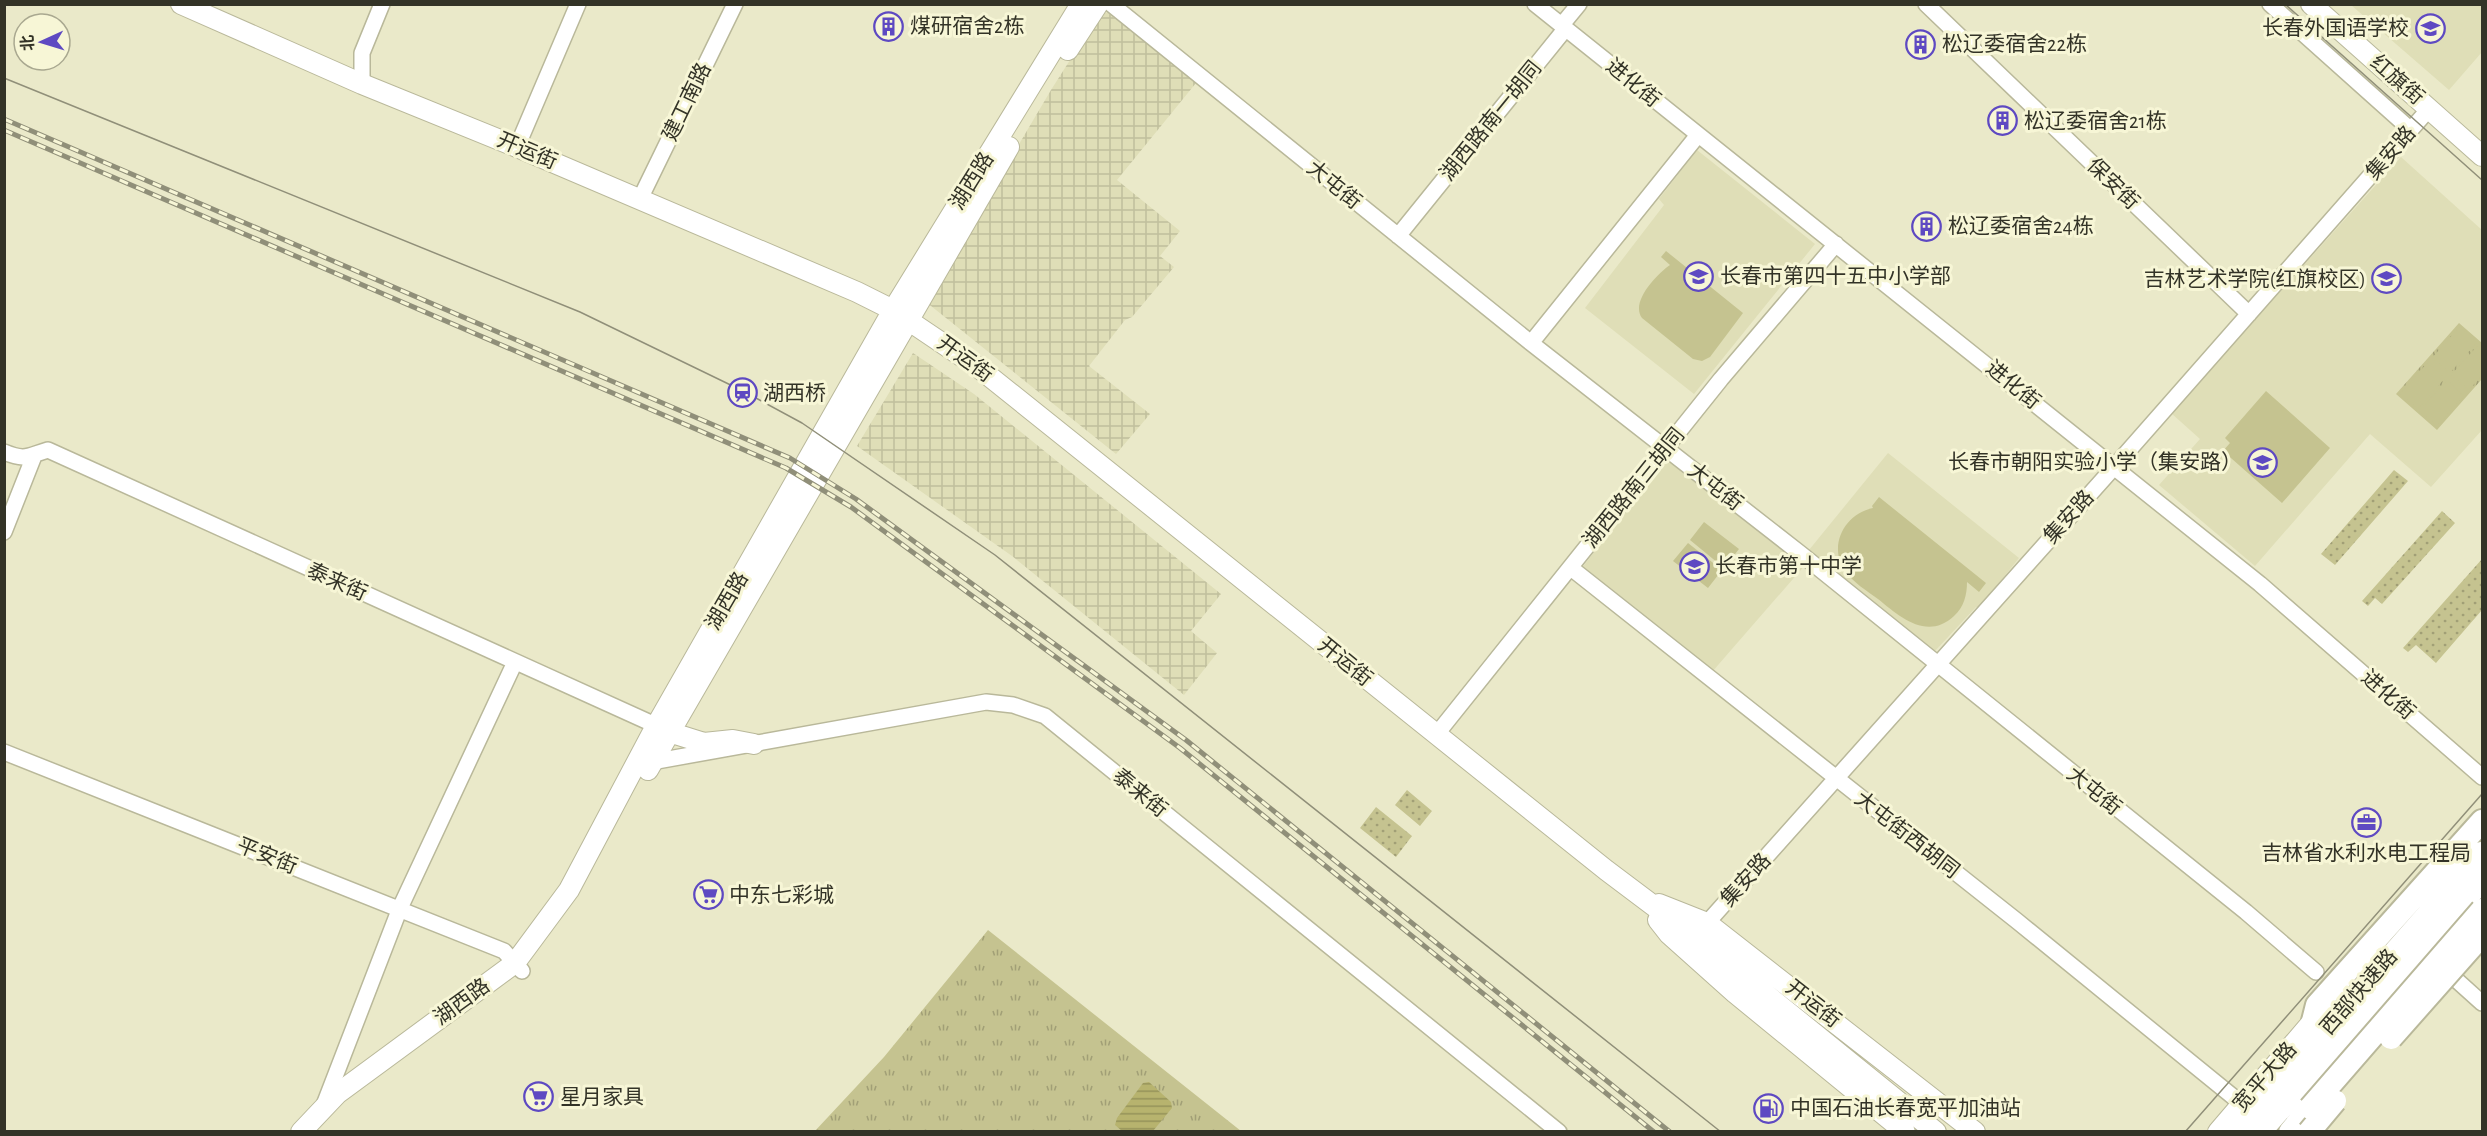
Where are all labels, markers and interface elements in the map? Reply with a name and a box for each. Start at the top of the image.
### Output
building icon: 煤研宿舍2栋 [873,10,905,42]
north arrow [12,12,72,72]
school or university icon: 长春外国语学校 [2414,12,2446,44]
place label: 煤研宿舍2栋 [910,15,1025,37]
place label: 长春外国语学校 [2262,17,2409,39]
building icon: 松辽委宿舍22栋 [1905,28,1937,60]
place label: 松辽委宿舍22栋 [1942,33,2087,55]
text: 北 [18,34,37,52]
street label: 红旗街 [2366,51,2428,109]
street label: 进化街 [1602,54,1665,111]
street label: 湖西路南一胡同 [1436,57,1545,185]
street label: 建工南路 [658,59,715,144]
building icon: 松辽委宿舍21栋 [1987,105,2019,137]
place label: 松辽委宿舍21栋 [2024,110,2167,132]
street label: 集安路 [2362,122,2420,184]
street label: 开运街 [494,128,560,173]
street label: 湖西路 [946,148,998,213]
street label: 保安街 [2083,154,2144,213]
street label: 大屯街 [1303,156,1366,213]
building icon: 松辽委宿舍24栋 [1911,210,1943,242]
place label: 松辽委宿舍24栋 [1948,215,2094,237]
school or university icon: 长春市第四十五中小学部 [1683,260,1715,292]
school or university icon: 吉林艺术学院(红旗校区) [2371,263,2403,295]
place label: 长春市第四十五中小学部 [1720,265,1951,287]
place label: 吉林艺术学院(红旗校区) [2144,268,2366,290]
street label: 开运街 [933,331,997,386]
street label: 进化街 [1982,356,2045,413]
station icon: 湖西桥 [726,377,758,409]
place label: 湖西桥 [763,382,826,404]
street label: 湖西路南三胡同 [1579,424,1688,552]
school or university icon: 长春市朝阳实验小学（集安路） [2247,446,2279,478]
place label: 长春市朝阳实验小学（集安路） [1948,451,2242,473]
street label: 大屯街 [1684,459,1747,515]
street label: 集安路 [2039,486,2098,547]
school or university icon: 长春市第十中学 [1678,550,1710,582]
place label: 长春市第十中学 [1715,555,1862,577]
street label: 泰来街 [304,559,370,604]
street label: 湖西路 [701,568,752,634]
street label: 开运街 [1314,633,1377,690]
street label: 进化街 [2357,666,2419,724]
street label: 大屯街 [2063,762,2126,819]
street label: 泰来街 [1109,764,1172,821]
street label: 大屯街西胡同 [1851,787,1964,882]
office icon: 吉林省水利水电工程局 [2350,806,2382,838]
street label: 平安街 [234,834,301,878]
place label: 吉林省水利水电工程局 [2261,842,2471,864]
street label: 集安路 [1716,849,1775,910]
supermarket icon: 中东七彩城 [692,879,724,911]
place label: 中东七彩城 [729,884,834,906]
street label: 西部快速路 [2316,945,2401,1039]
street label: 湖西路 [430,974,494,1029]
street label: 开运街 [1782,976,1845,1032]
street label: 宽平大路 [2228,1037,2300,1116]
supermarket icon: 星月家具 [523,1081,555,1113]
place label: 星月家具 [560,1086,644,1108]
fuel station icon: 中国石油长春宽平加油站 [1753,1092,1785,1124]
place label: 中国石油长春宽平加油站 [1790,1096,2021,1119]

